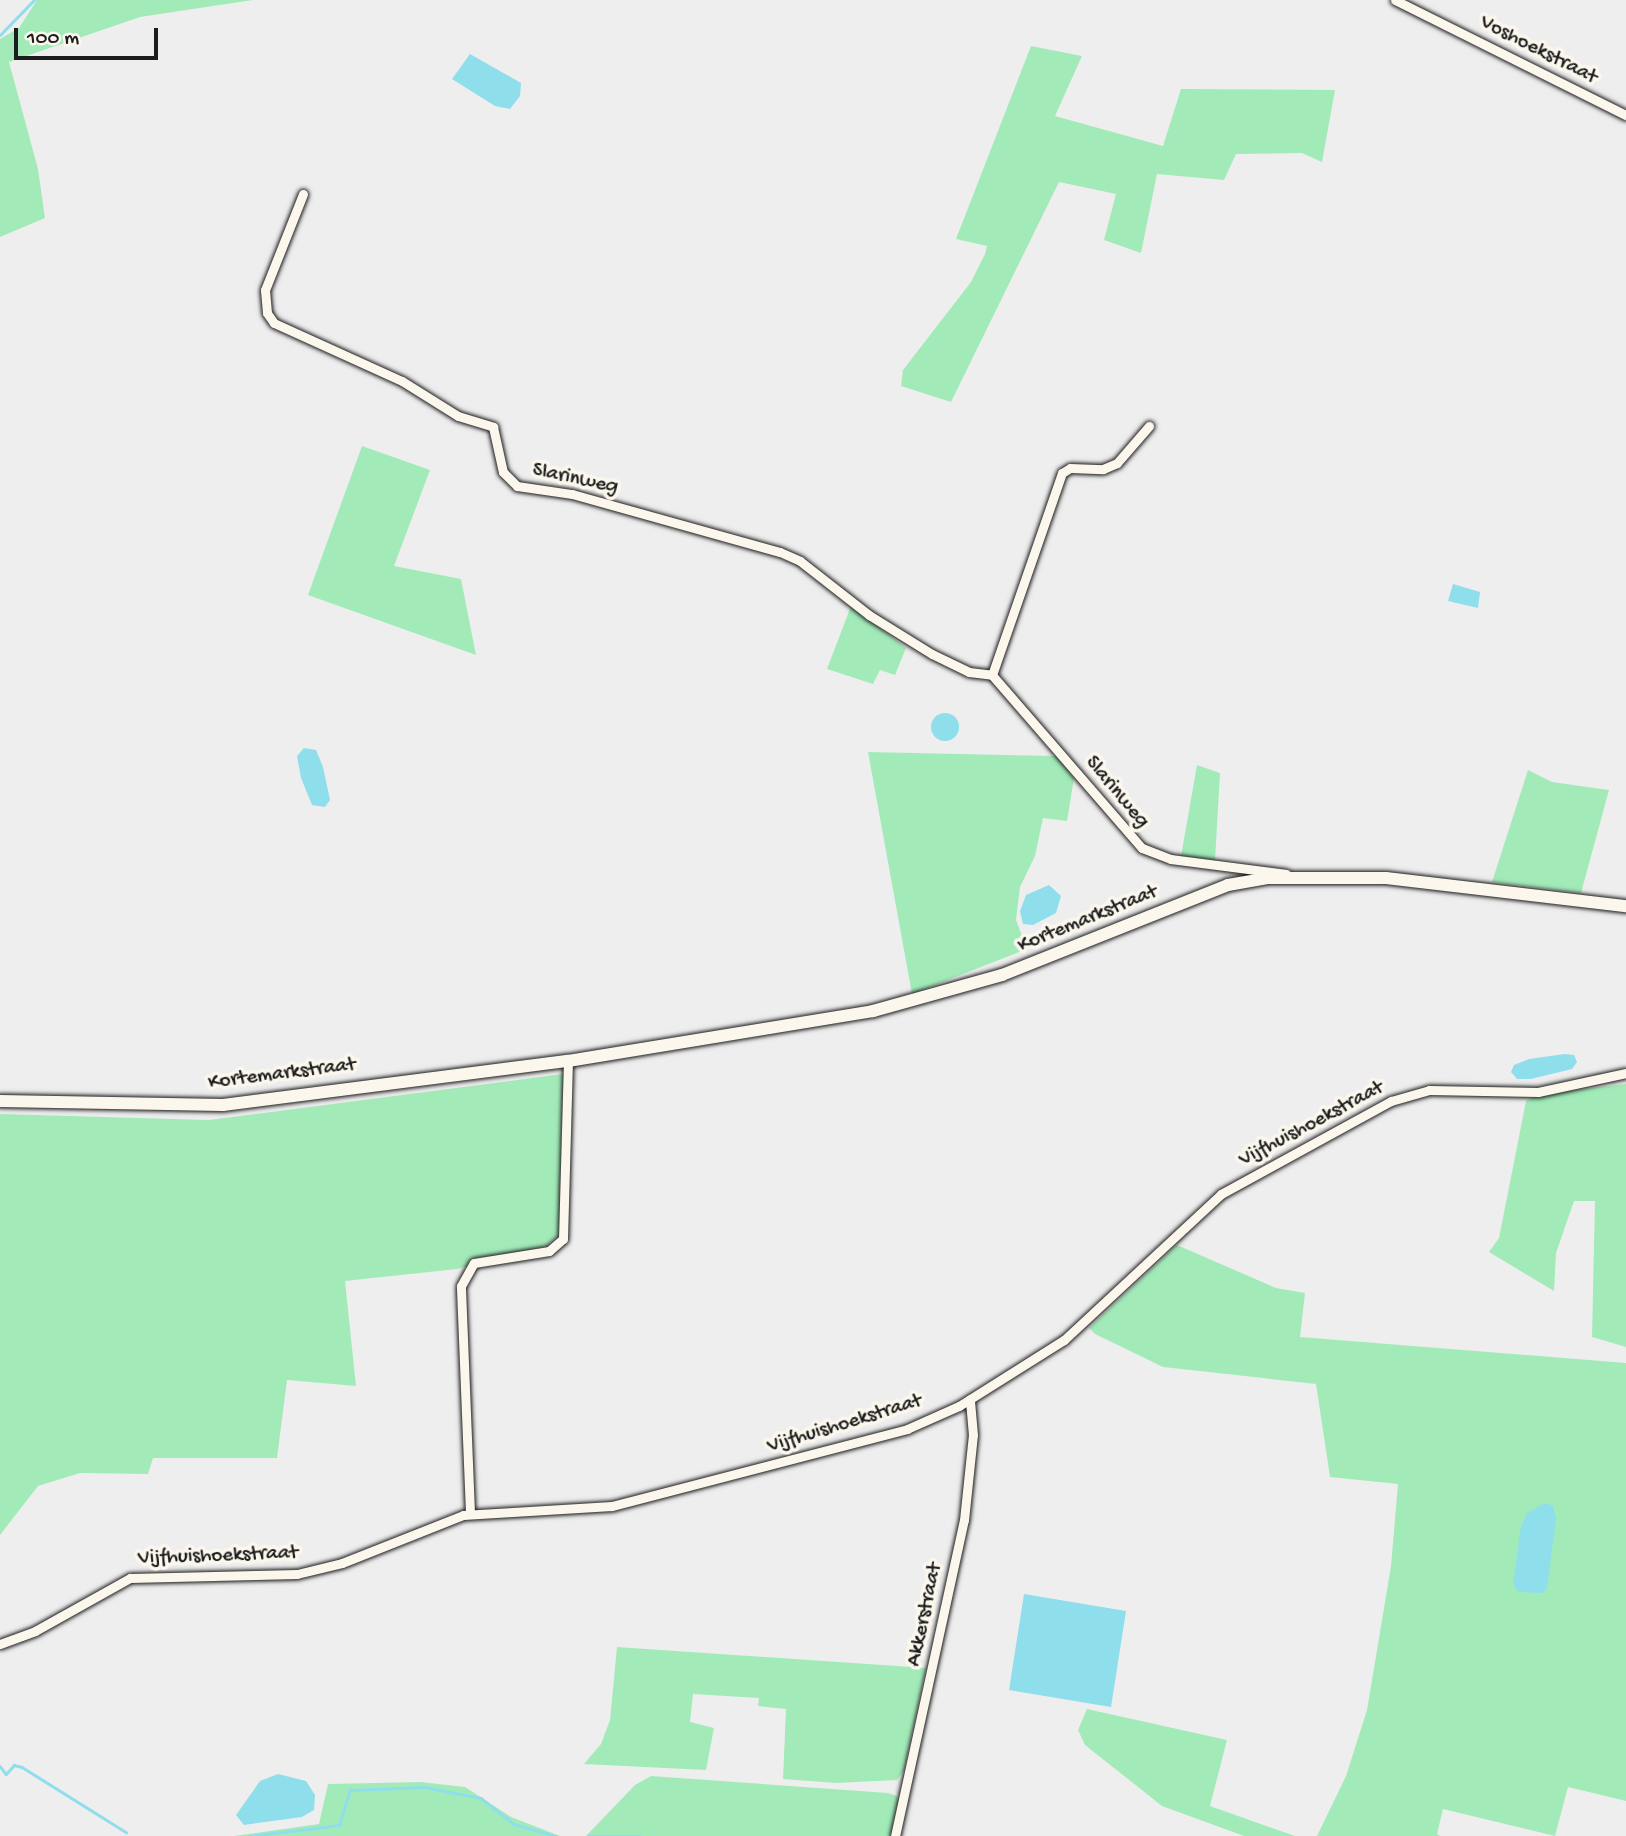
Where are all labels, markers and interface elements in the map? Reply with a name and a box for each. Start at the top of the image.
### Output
street label: Voshoekstraat [1475,11,1601,91]
scale bar [18,14,161,58]
text: 100 m [27,27,79,52]
street label: Slarinweg [530,459,620,501]
street label: Slarinweg [1078,752,1154,834]
street label: Kortemarkstraat [1015,881,1161,959]
street label: Kortemarkstraat [207,1053,357,1097]
street label: Vijfhuishoekstraat [1235,1076,1389,1174]
street label: Vijfhuishoekstraat [765,1390,925,1460]
street label: Vijfhuishoekstraat [138,1542,298,1572]
street label: Akkerstraat [903,1561,949,1669]

